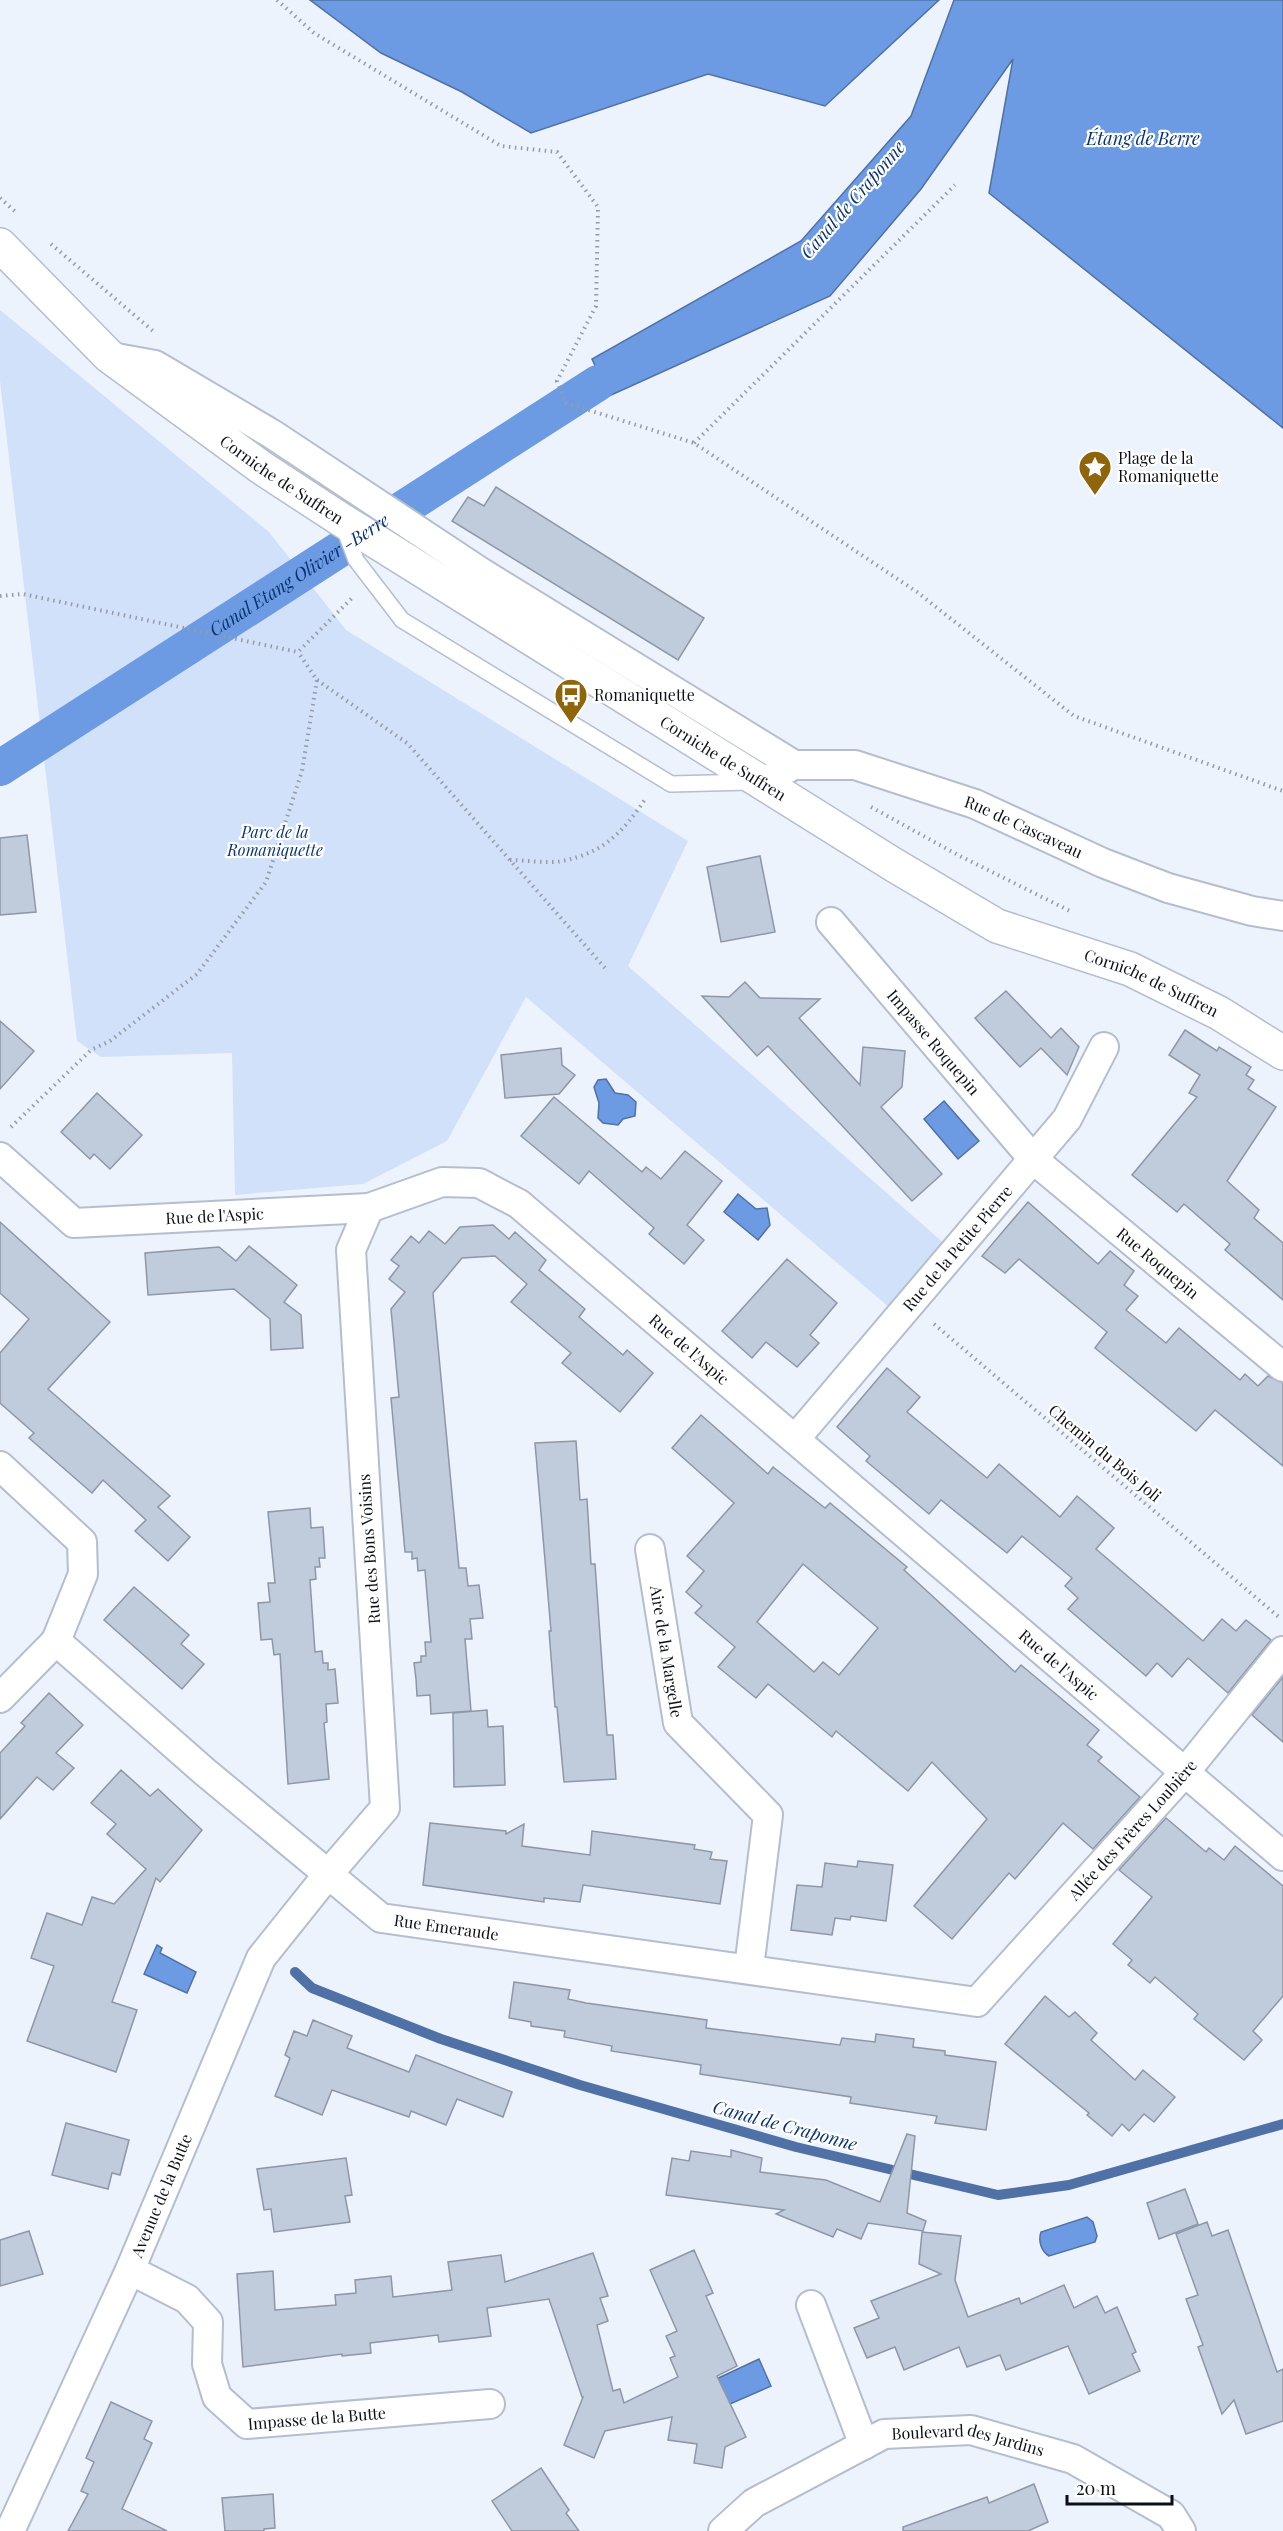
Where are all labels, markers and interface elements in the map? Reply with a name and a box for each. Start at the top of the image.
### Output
water label: Étang de Berre [1085,126,1200,150]
water label: Canal de Craponne [795,135,910,263]
street label: Corniche de Suffren [216,430,348,529]
place label: Plage de la Romaniquette [1118,447,1219,486]
place icon: Plage de la Romaniquette [1077,449,1113,496]
water label: Canal Etang Olivier -Berre [204,508,393,641]
bus stop icon: Romaniquette [553,677,589,724]
place label: Romaniquette [594,684,695,705]
street label: Corniche de Suffren [656,711,791,805]
street label: Rue de Cascaveau [962,790,1086,862]
park label: Parc de la Romaniquette [226,821,323,860]
street label: Corniche de Suffren [1082,944,1223,1021]
street label: Impasse Roquepin [883,985,985,1099]
street label: Rue de la Petite Pierre [897,1181,1016,1315]
street label: Rue de l'Aspic [165,1202,265,1228]
street label: Rue Roquepin [1113,1222,1204,1303]
street label: Rue de l'Aspic [645,1309,734,1389]
street label: Chemin du Bois Joli [1045,1399,1166,1506]
street label: Rue des Bons Voisins [353,1473,384,1625]
street label: Aire de la Margelle [646,1583,688,1719]
street label: Rue de l'Aspic [1015,1624,1104,1704]
street label: Allée des Frères Loubière [1063,1755,1201,1905]
street label: Rue Emeraude [393,1909,500,1944]
water label: Canal de Craponne [711,2094,860,2156]
street label: Avenue de la Butte [125,2130,196,2261]
street label: Impasse de la Butte [247,2402,387,2434]
street label: Boulevard des Jardins [891,2419,1047,2460]
scale bar [1067,2468,1172,2506]
text: 20 m [1076,2476,1116,2500]

